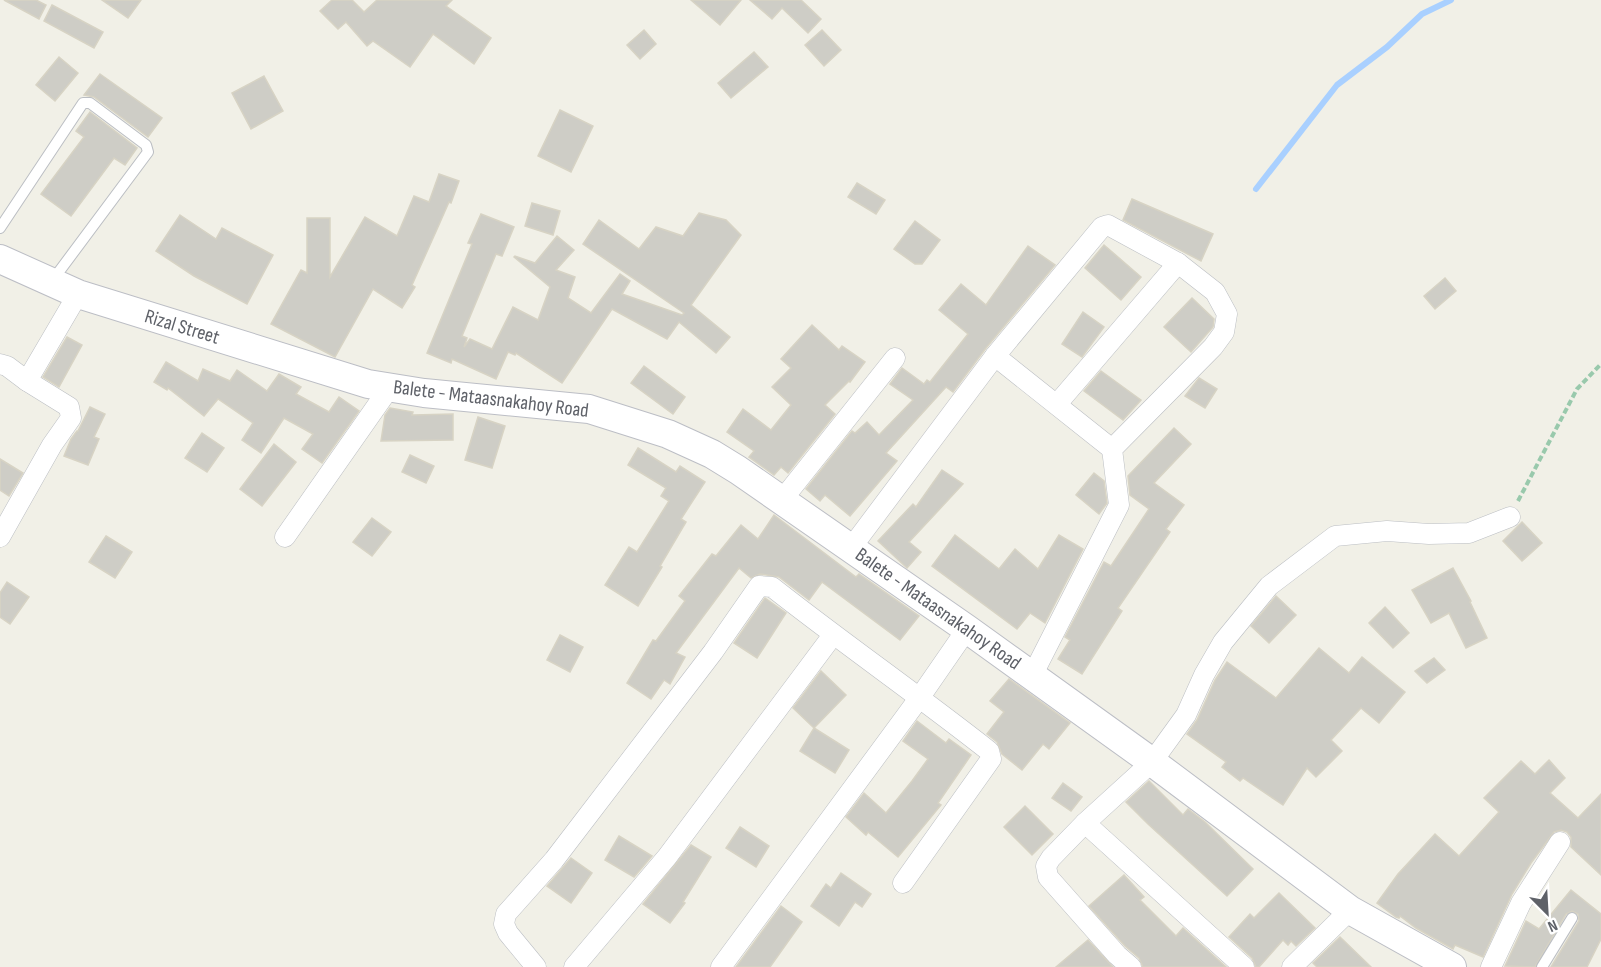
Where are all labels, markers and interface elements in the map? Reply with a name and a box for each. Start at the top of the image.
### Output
street label: Rizal Street [142,304,222,350]
street label: Balete - Mataasnakahoy Road [392,375,590,423]
street label: Balete - Mataasnakahoy Road [851,543,1025,675]
north arrow [1517,883,1577,943]
text: N [1545,915,1560,936]

